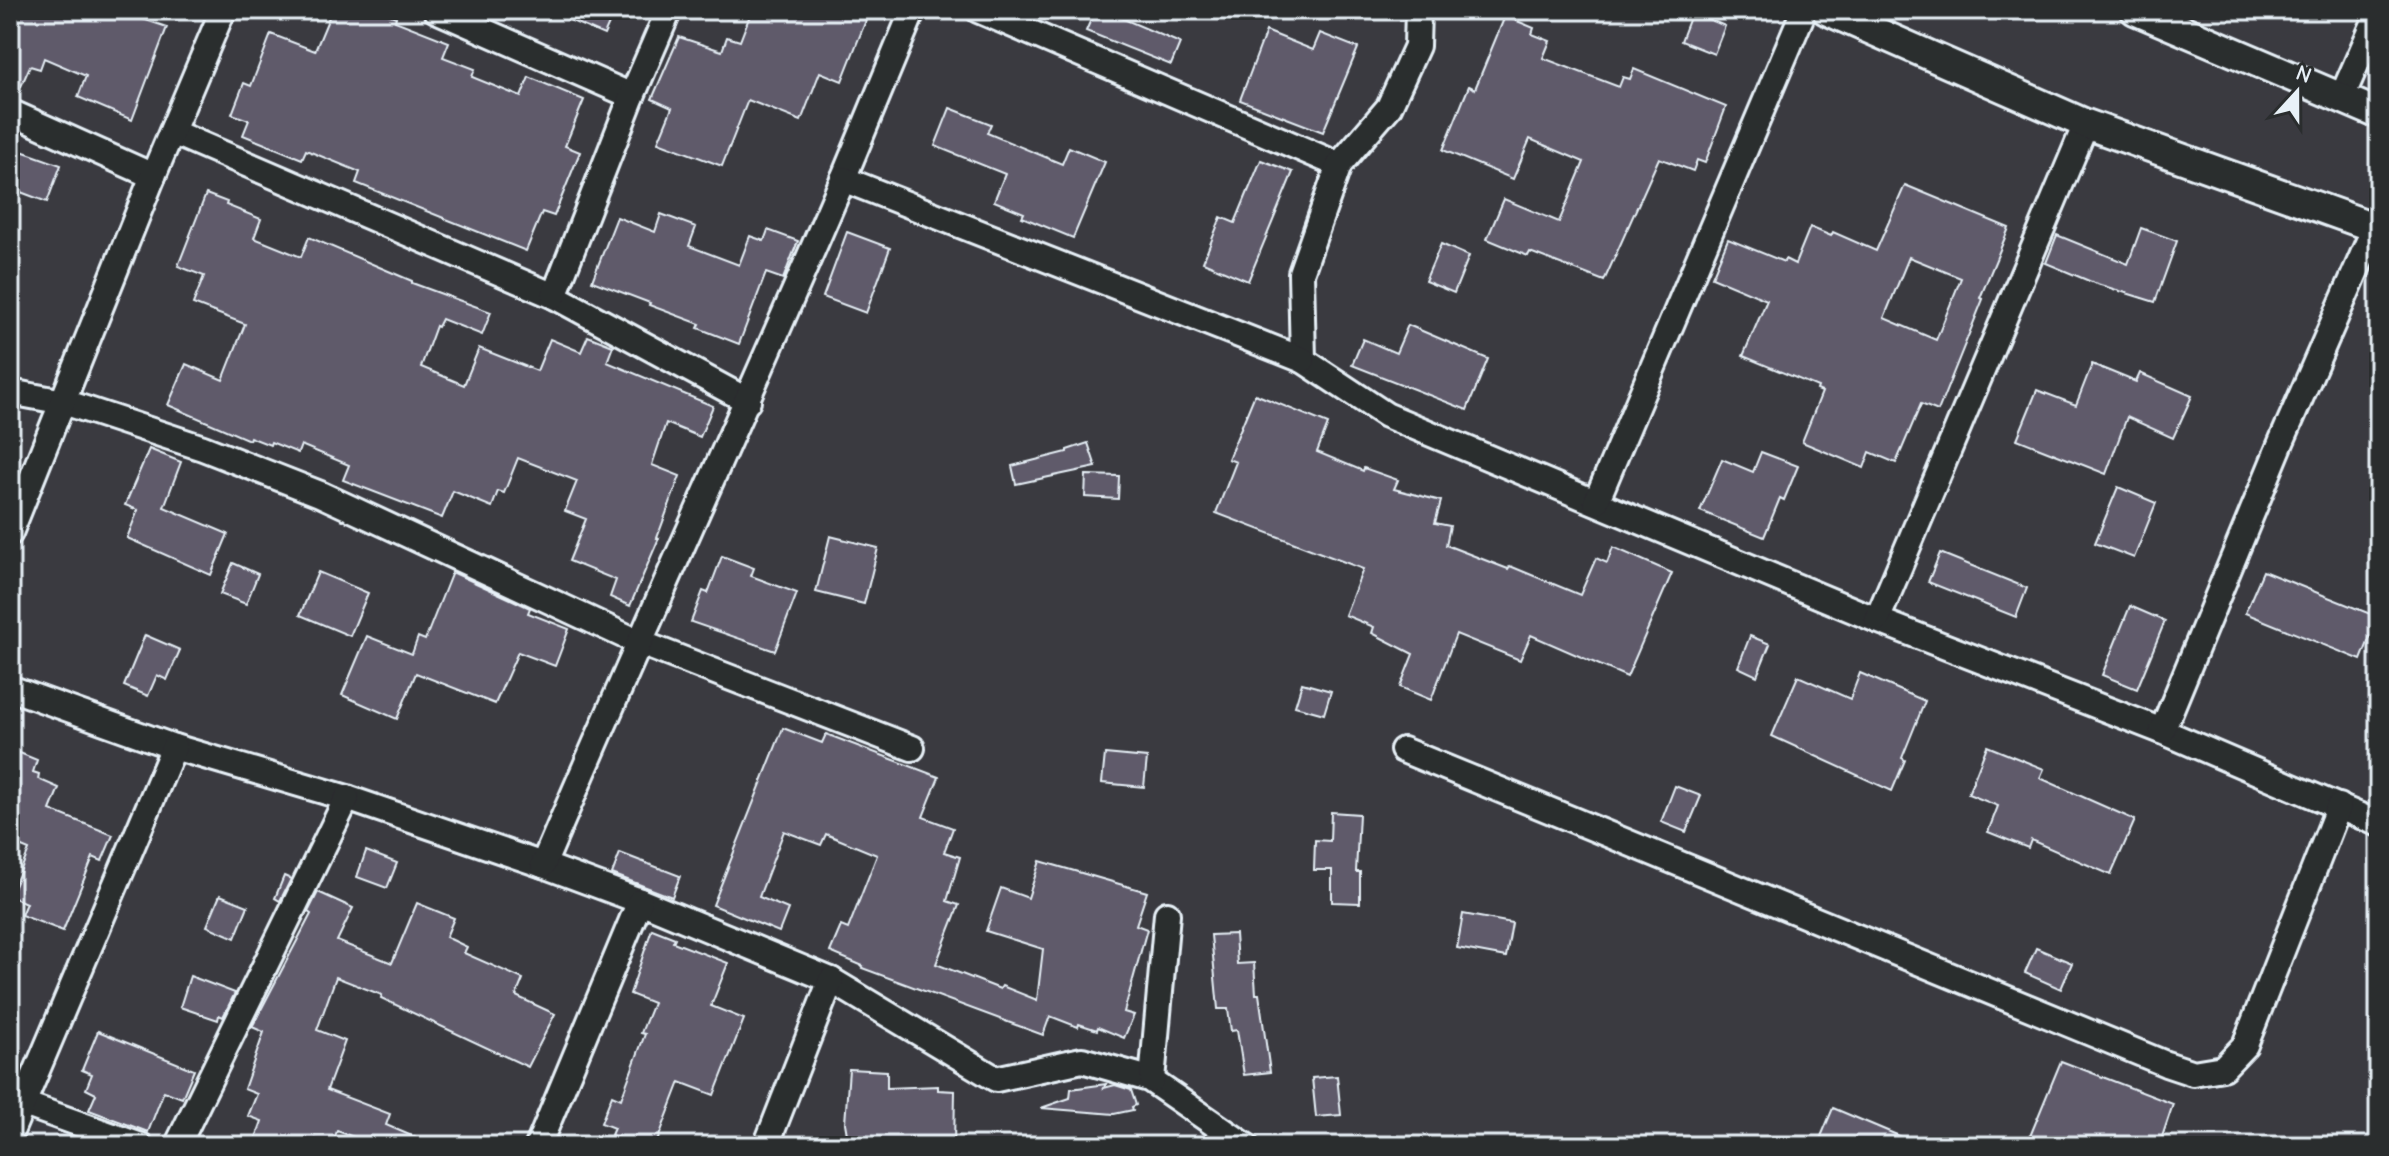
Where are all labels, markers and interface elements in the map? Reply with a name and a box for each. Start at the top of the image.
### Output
north arrow [2257,52,2337,132]
text: N [2292,60,2315,89]

